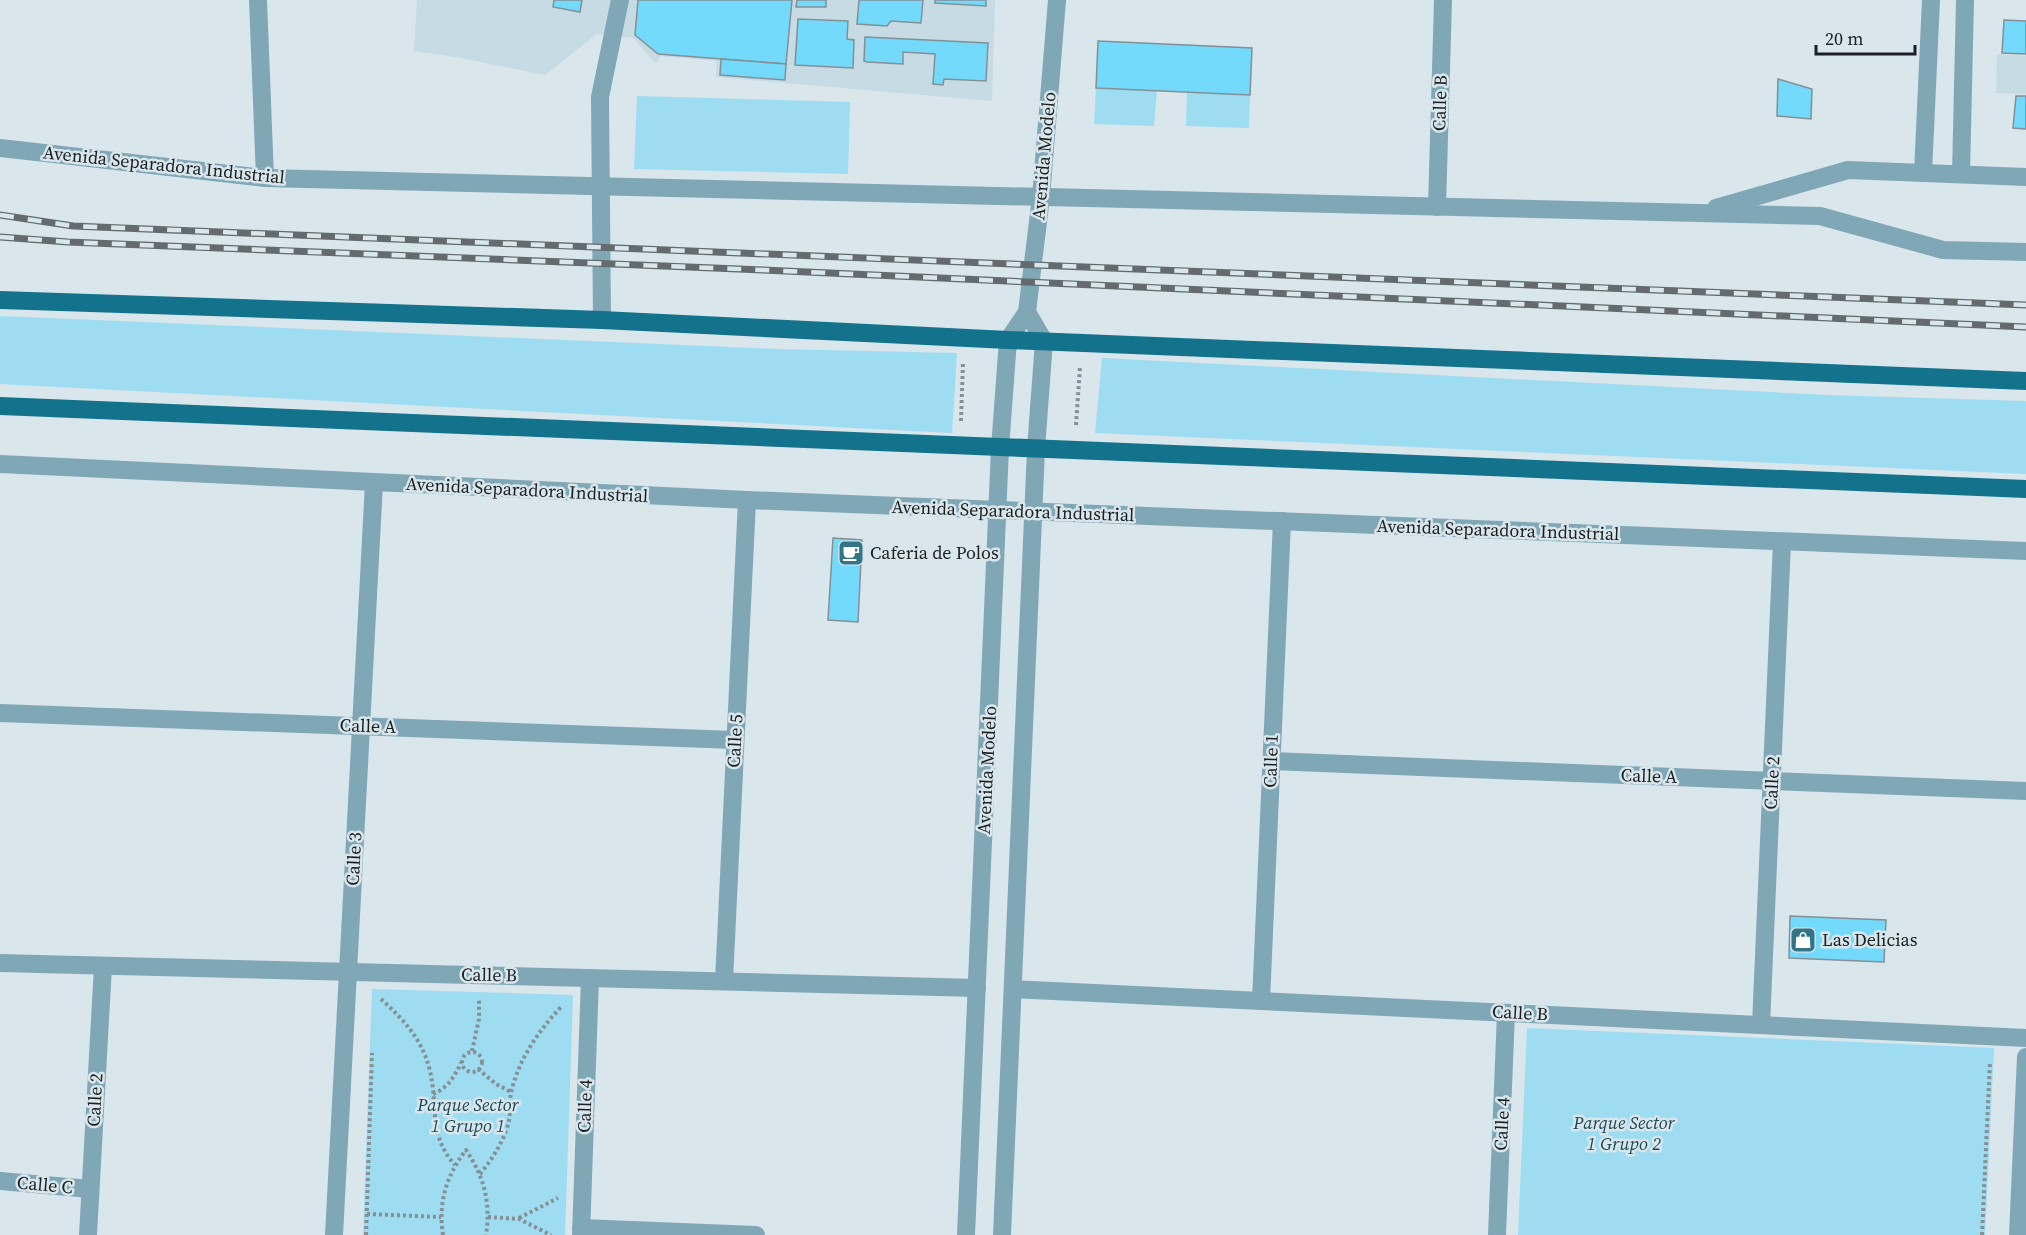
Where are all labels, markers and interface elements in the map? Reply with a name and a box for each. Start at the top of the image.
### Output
scale bar [1816,18,1915,56]
text: 20 m [1825,26,1863,51]
street label: Calle B [1426,75,1453,131]
street label: Avenida Modelo [1025,91,1062,221]
street label: Avenida Separadora Industrial [42,139,286,190]
street label: Avenida Separadora Industrial [405,471,649,508]
street label: Avenida Separadora Industrial [891,494,1135,527]
street label: Avenida Separadora Industrial [1376,513,1620,546]
cafe icon: Caferia de Polos [836,538,866,568]
place label: Caferia de Polos [870,540,999,565]
street label: Avenida Modelo [971,705,1002,835]
street label: Calle A [339,712,397,739]
street label: Calle 5 [721,714,748,768]
street label: Calle 1 [1257,734,1284,788]
street label: Calle 2 [1758,756,1785,810]
street label: Calle A [1620,762,1678,789]
street label: Calle 3 [340,832,367,886]
shop icon: Las Delicias [1788,925,1818,955]
place label: Las Delicias [1822,927,1918,952]
street label: Calle B [461,962,517,987]
street label: Calle B [1491,999,1549,1026]
street label: Calle 2 [81,1073,108,1127]
street label: Calle 4 [571,1079,598,1133]
park label: Parque Sector 1 Grupo 1 [416,1092,519,1138]
street label: Calle 4 [1488,1097,1515,1151]
park label: Parque Sector 1 Grupo 2 [1572,1110,1675,1156]
street label: Calle C [16,1170,74,1199]

